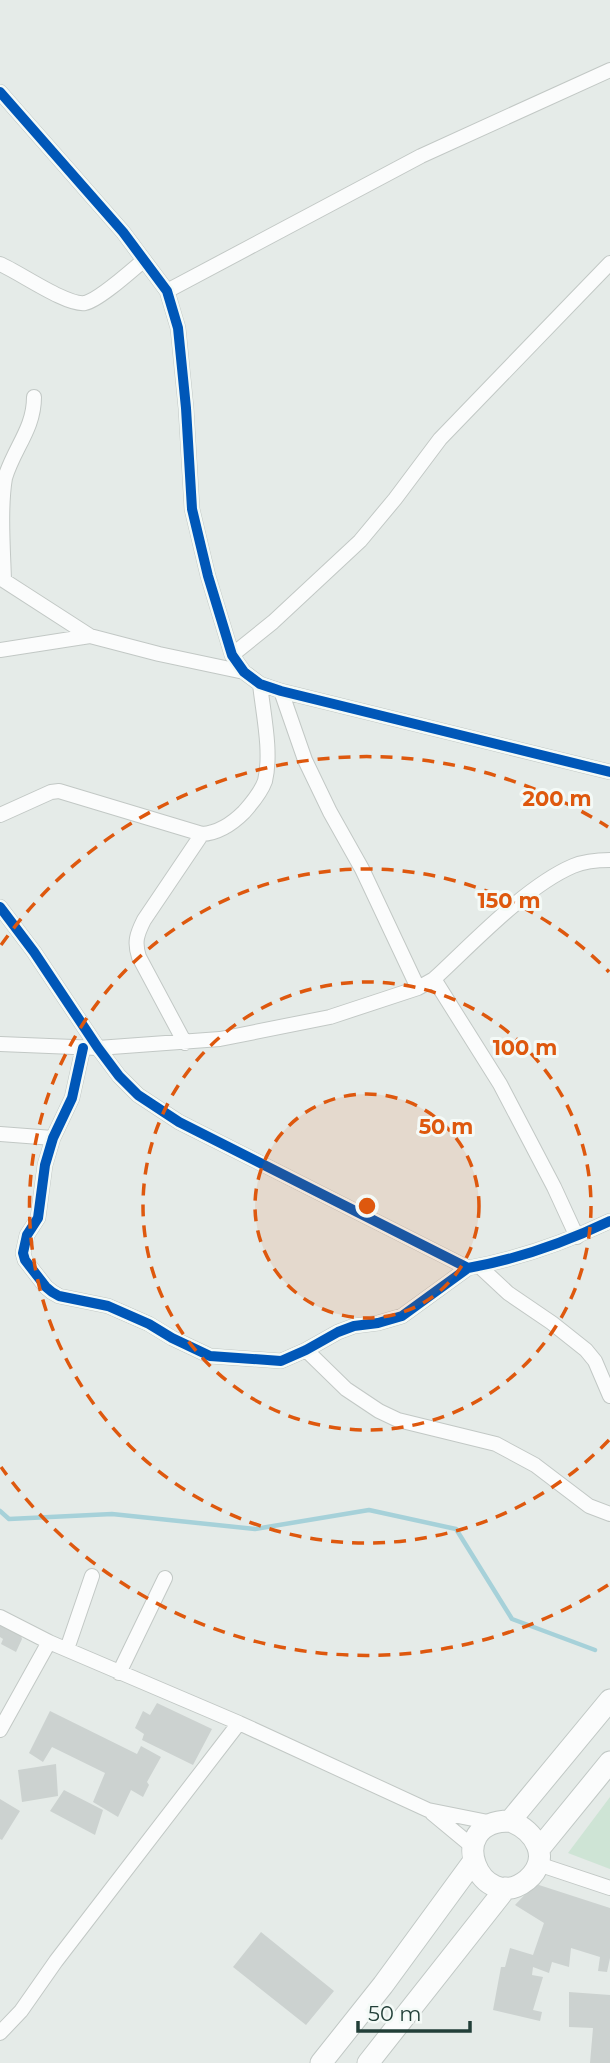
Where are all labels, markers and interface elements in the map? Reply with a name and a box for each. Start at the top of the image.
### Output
text: 200 m [523,786,591,811]
text: 150 m [478,888,540,913]
text: 100 m [493,1035,557,1060]
text: 50 m [419,1114,473,1139]
centre of rings [355,1194,379,1218]
scale bar [358,1990,470,2034]
text: 50 m [368,2001,422,2026]

